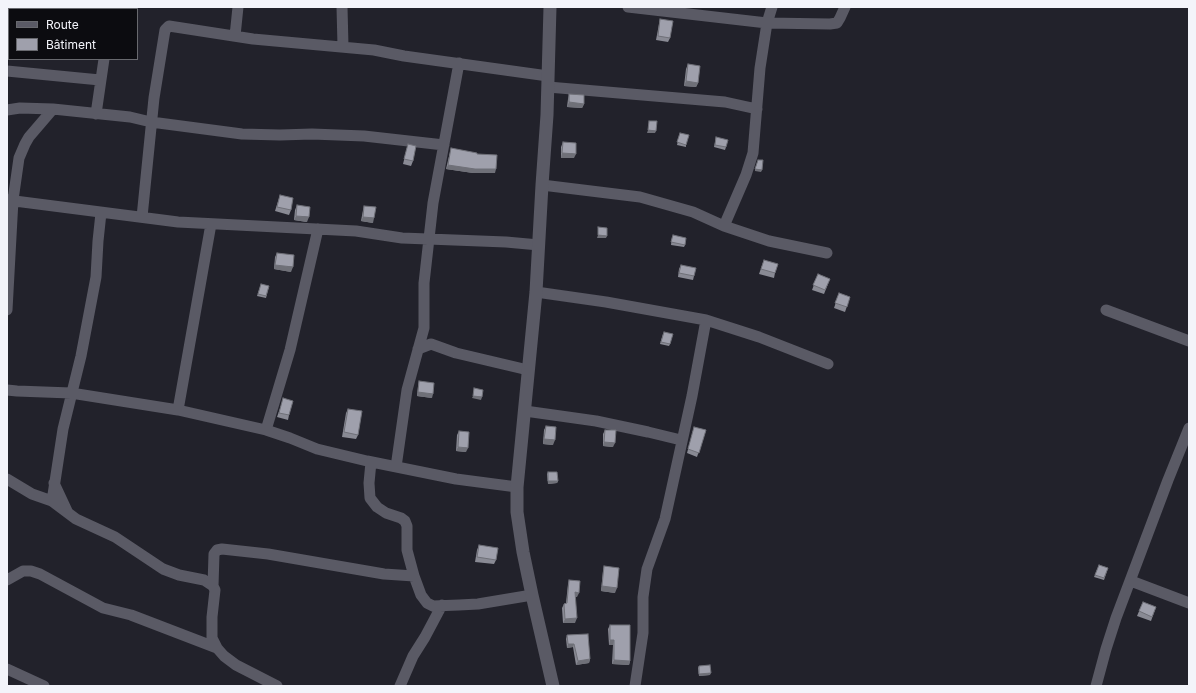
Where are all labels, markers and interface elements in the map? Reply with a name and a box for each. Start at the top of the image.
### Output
legend [8,8,138,60]
text: Route [46,17,79,32]
text: Bâtiment [46,37,96,52]

